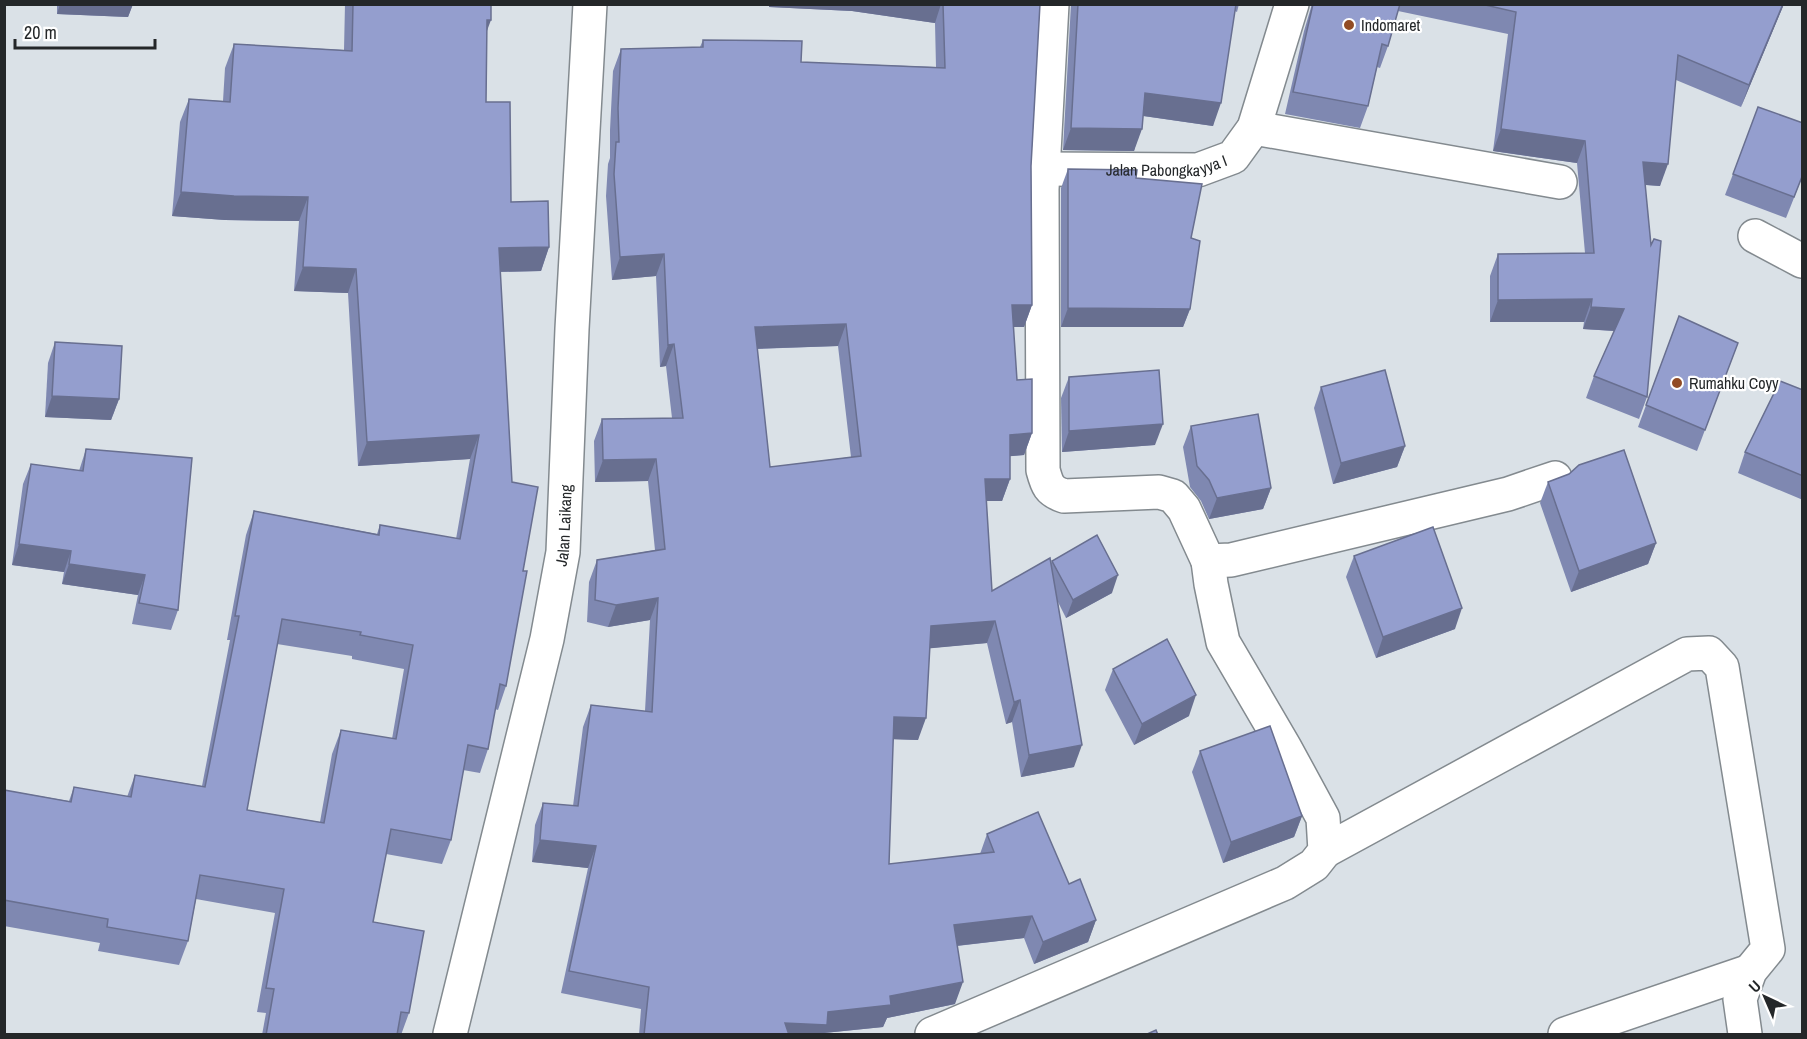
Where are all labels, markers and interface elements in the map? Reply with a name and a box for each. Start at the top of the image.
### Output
scale bar [15,12,154,50]
place label: Indomaret [1361,14,1420,36]
marker: Indomaret [1342,18,1356,32]
text: 20 m [24,20,57,45]
street label: Jalan Pabongkayya I [1106,149,1230,181]
place label: Rumahku Coyy [1689,372,1779,394]
marker: Rumahku Coyy [1670,376,1684,390]
street label: Jalan Laikang [550,483,577,568]
north arrow [1735,967,1795,1027]
text: U [1744,975,1766,997]

